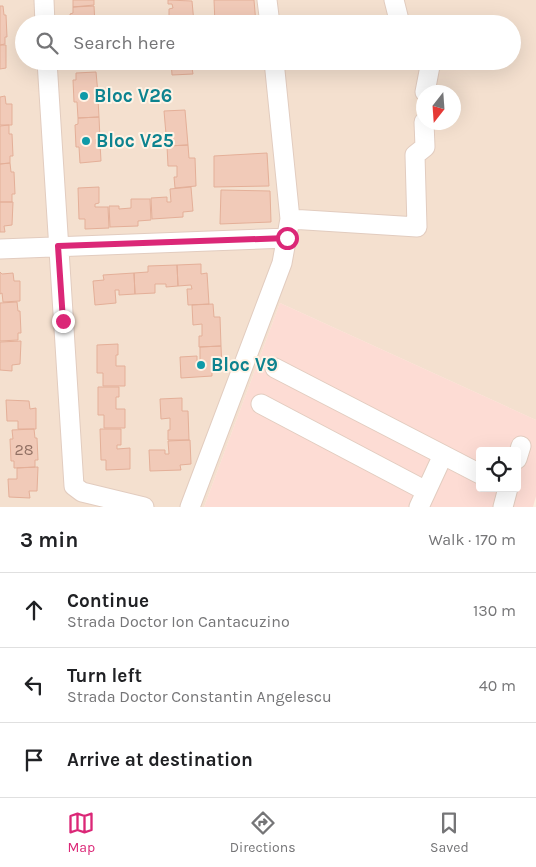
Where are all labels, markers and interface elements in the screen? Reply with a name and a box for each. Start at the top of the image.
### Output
search box [15,15,521,70]
icon: search [33,29,61,57]
text: Search here [73,32,175,54]
place label: Bloc V26 [94,85,172,107]
north arrow [416,85,461,130]
marker: Bloc V26 [78,90,90,102]
place label: Bloc V25 [96,130,174,152]
marker: Bloc V25 [80,135,92,147]
route start [276,227,299,250]
route end [52,310,75,333]
place label: Bloc V9 [211,354,278,376]
marker: Bloc V9 [195,359,207,371]
house number: 28 [14,440,34,459]
map controls [476,447,521,492]
button: locate [476,447,521,492]
text: 3 min [20,528,78,552]
text: Walk · 170 m [428,530,516,549]
text: Continue [67,590,149,612]
icon: ahead [20,596,48,624]
text: 130 m [473,601,516,620]
text: Strada Doctor Ion Cantacuzino [67,612,290,631]
text: Turn left [67,665,142,687]
icon: left [20,671,48,699]
text: 40 m [479,676,516,695]
text: Strada Doctor Constantin Angelescu [67,687,332,706]
icon: arrive [20,746,48,774]
text: Arrive at destination [67,749,253,771]
tab: Map [67,809,95,856]
tab: Directions [230,809,296,856]
tab: Saved [430,809,469,856]

